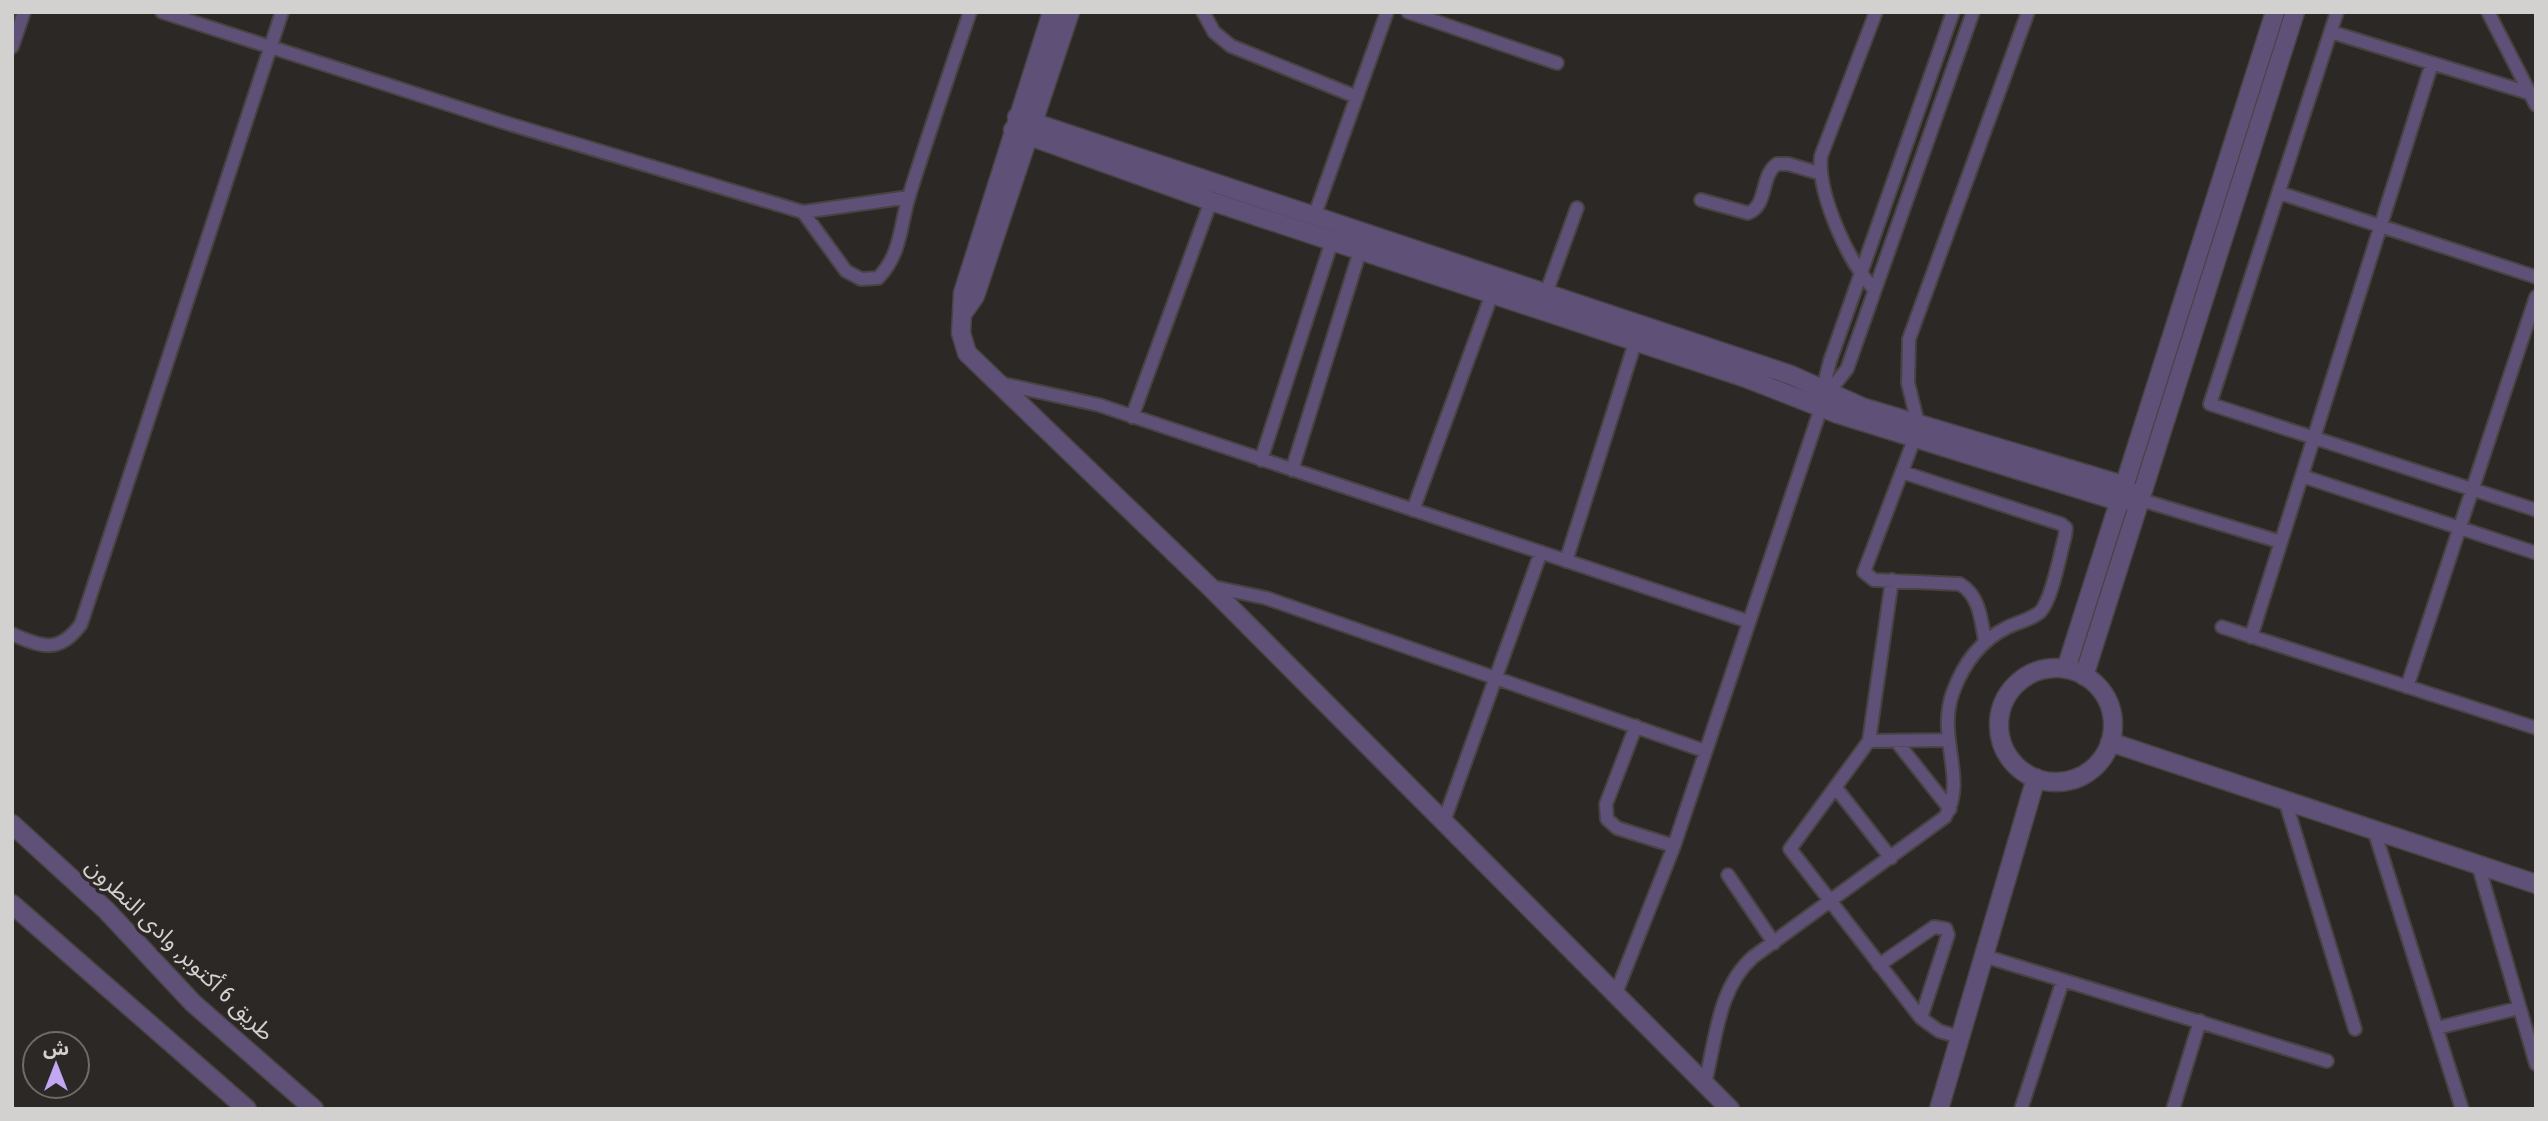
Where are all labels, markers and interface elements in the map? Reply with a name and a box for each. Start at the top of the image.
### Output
street label: طريق 6 أكتوبر, وادى النطرون [80,852,280,1046]
north arrow [21,1030,91,1100]
text: ش [43,1037,69,1060]

